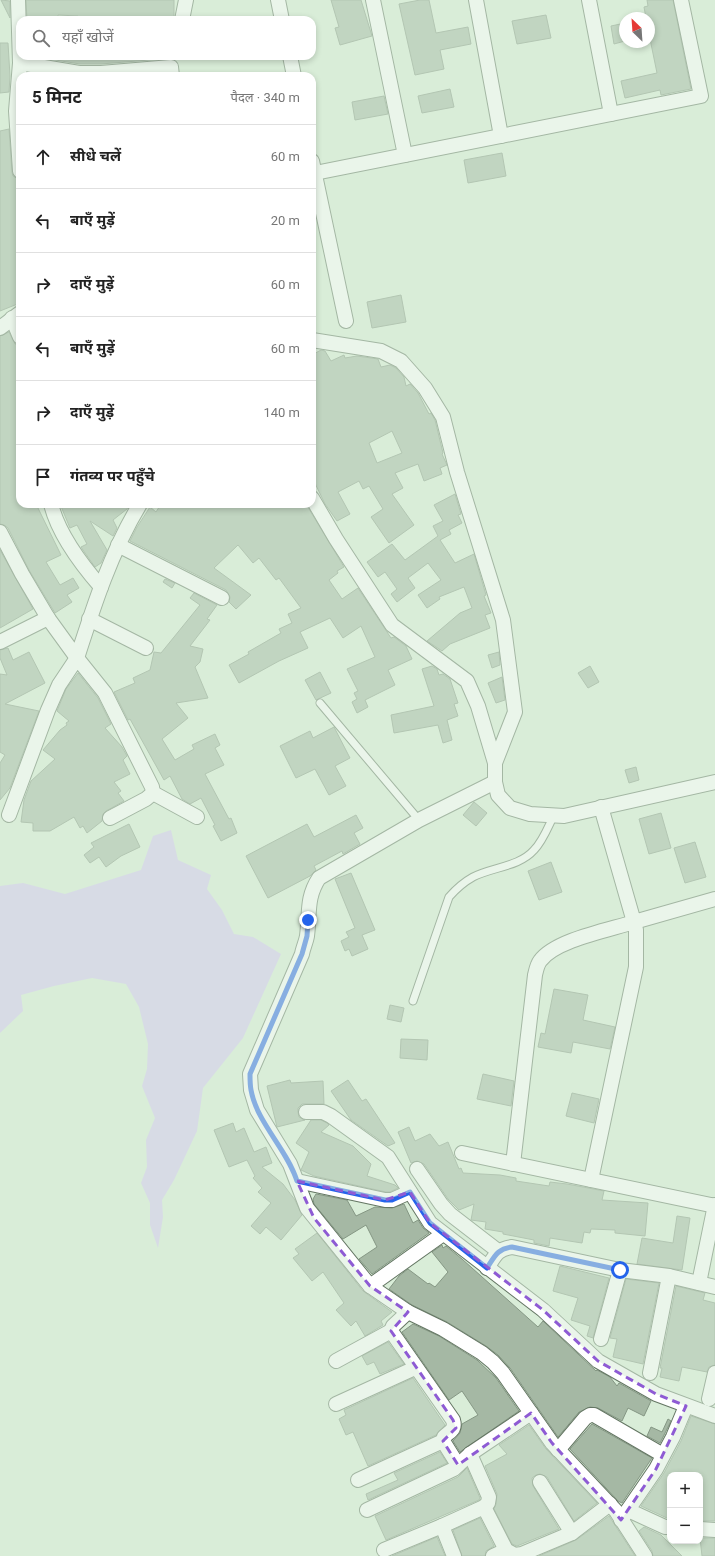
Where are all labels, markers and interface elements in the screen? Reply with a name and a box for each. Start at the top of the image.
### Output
north arrow [619,12,655,48]
search box [16,16,316,60]
icon: search [30,27,52,49]
text: यहाँ खोजें [62,28,114,46]
text: 5 मिनट [32,87,82,107]
text: पैदल · 340 m [231,90,300,105]
icon: ahead [32,146,54,168]
text: सीधे चलें [70,147,121,165]
text: 60 m [271,149,300,164]
icon: left [32,210,54,232]
text: बाएँ मुड़ें [70,211,115,229]
text: 20 m [271,213,300,228]
icon: right [32,274,54,296]
text: दाएँ मुड़ें [70,275,114,293]
text: 60 m [271,277,300,292]
icon: left [32,338,54,360]
text: बाएँ मुड़ें [70,339,115,357]
text: 60 m [271,341,300,356]
icon: right [32,402,54,424]
text: दाएँ मुड़ें [70,403,114,421]
text: 140 m [263,405,300,420]
icon: arrive [32,466,54,488]
text: गंतव्य पर पहुँचे [70,467,155,485]
route end [299,911,317,929]
route start [611,1261,629,1279]
map controls [667,1472,703,1544]
button: + [667,1472,703,1508]
button: − [667,1508,703,1544]

